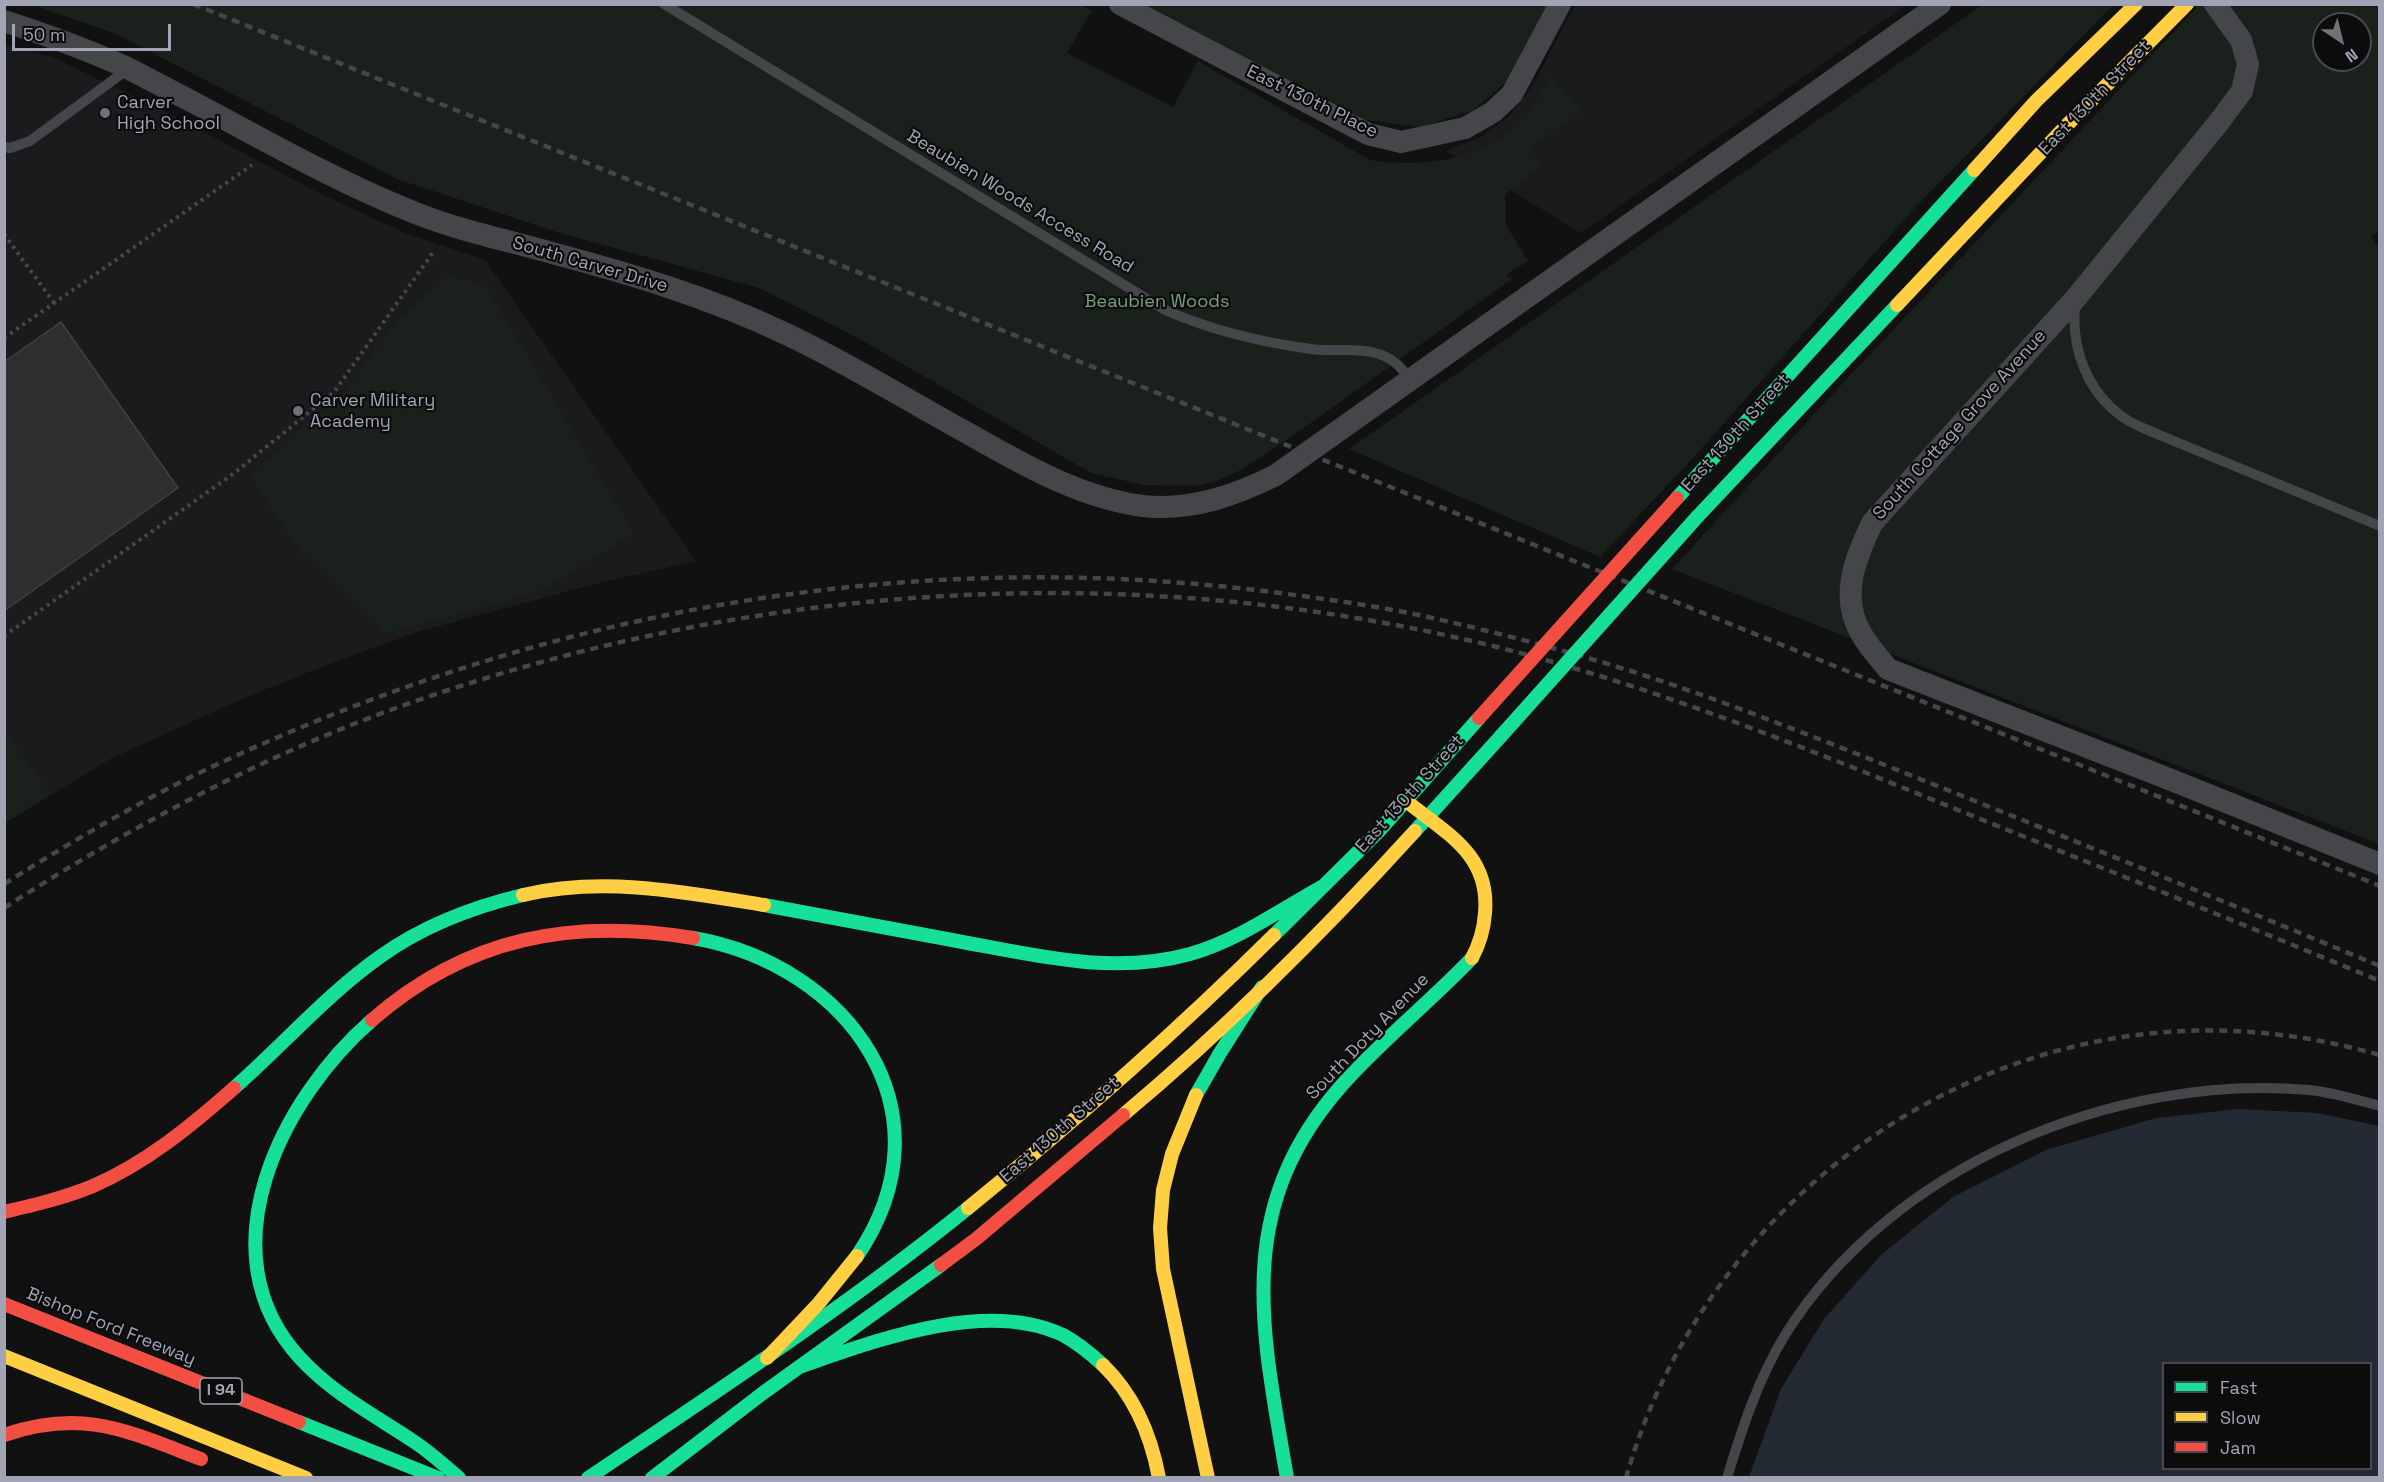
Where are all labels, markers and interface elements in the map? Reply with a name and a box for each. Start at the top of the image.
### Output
scale bar [15,12,174,50]
north arrow [2312,12,2372,72]
text: 50 m [23,23,65,46]
street label: East 130th Street [2035,36,2155,160]
text: N [2341,44,2362,67]
street label: East 130th Place [1243,61,1381,143]
place label: Carver High School [117,92,220,134]
marker: Carver High School [98,106,112,120]
street label: Beaubien Woods Access Road [903,126,1137,278]
street label: South Carver Drive [510,233,670,297]
park label: Beaubien Woods [1085,291,1229,313]
street label: South Cottage Grove Avenue [1869,326,2051,524]
street label: East 130th Street [1677,369,1795,497]
place label: Carver Military Academy [310,390,435,432]
marker: Carver Military Academy [291,404,305,418]
street label: East 130th Street [1351,730,1469,858]
street label: South Doty Avenue [1302,969,1434,1105]
street label: East 130th Street [996,1072,1124,1188]
street label: Bishop Ford Freeway [23,1283,199,1371]
legend [2162,1362,2372,1470]
text: Fast [2220,1376,2257,1399]
road number: I 94 [200,1378,242,1404]
text: Slow [2220,1406,2261,1429]
text: Jam [2220,1436,2256,1459]

